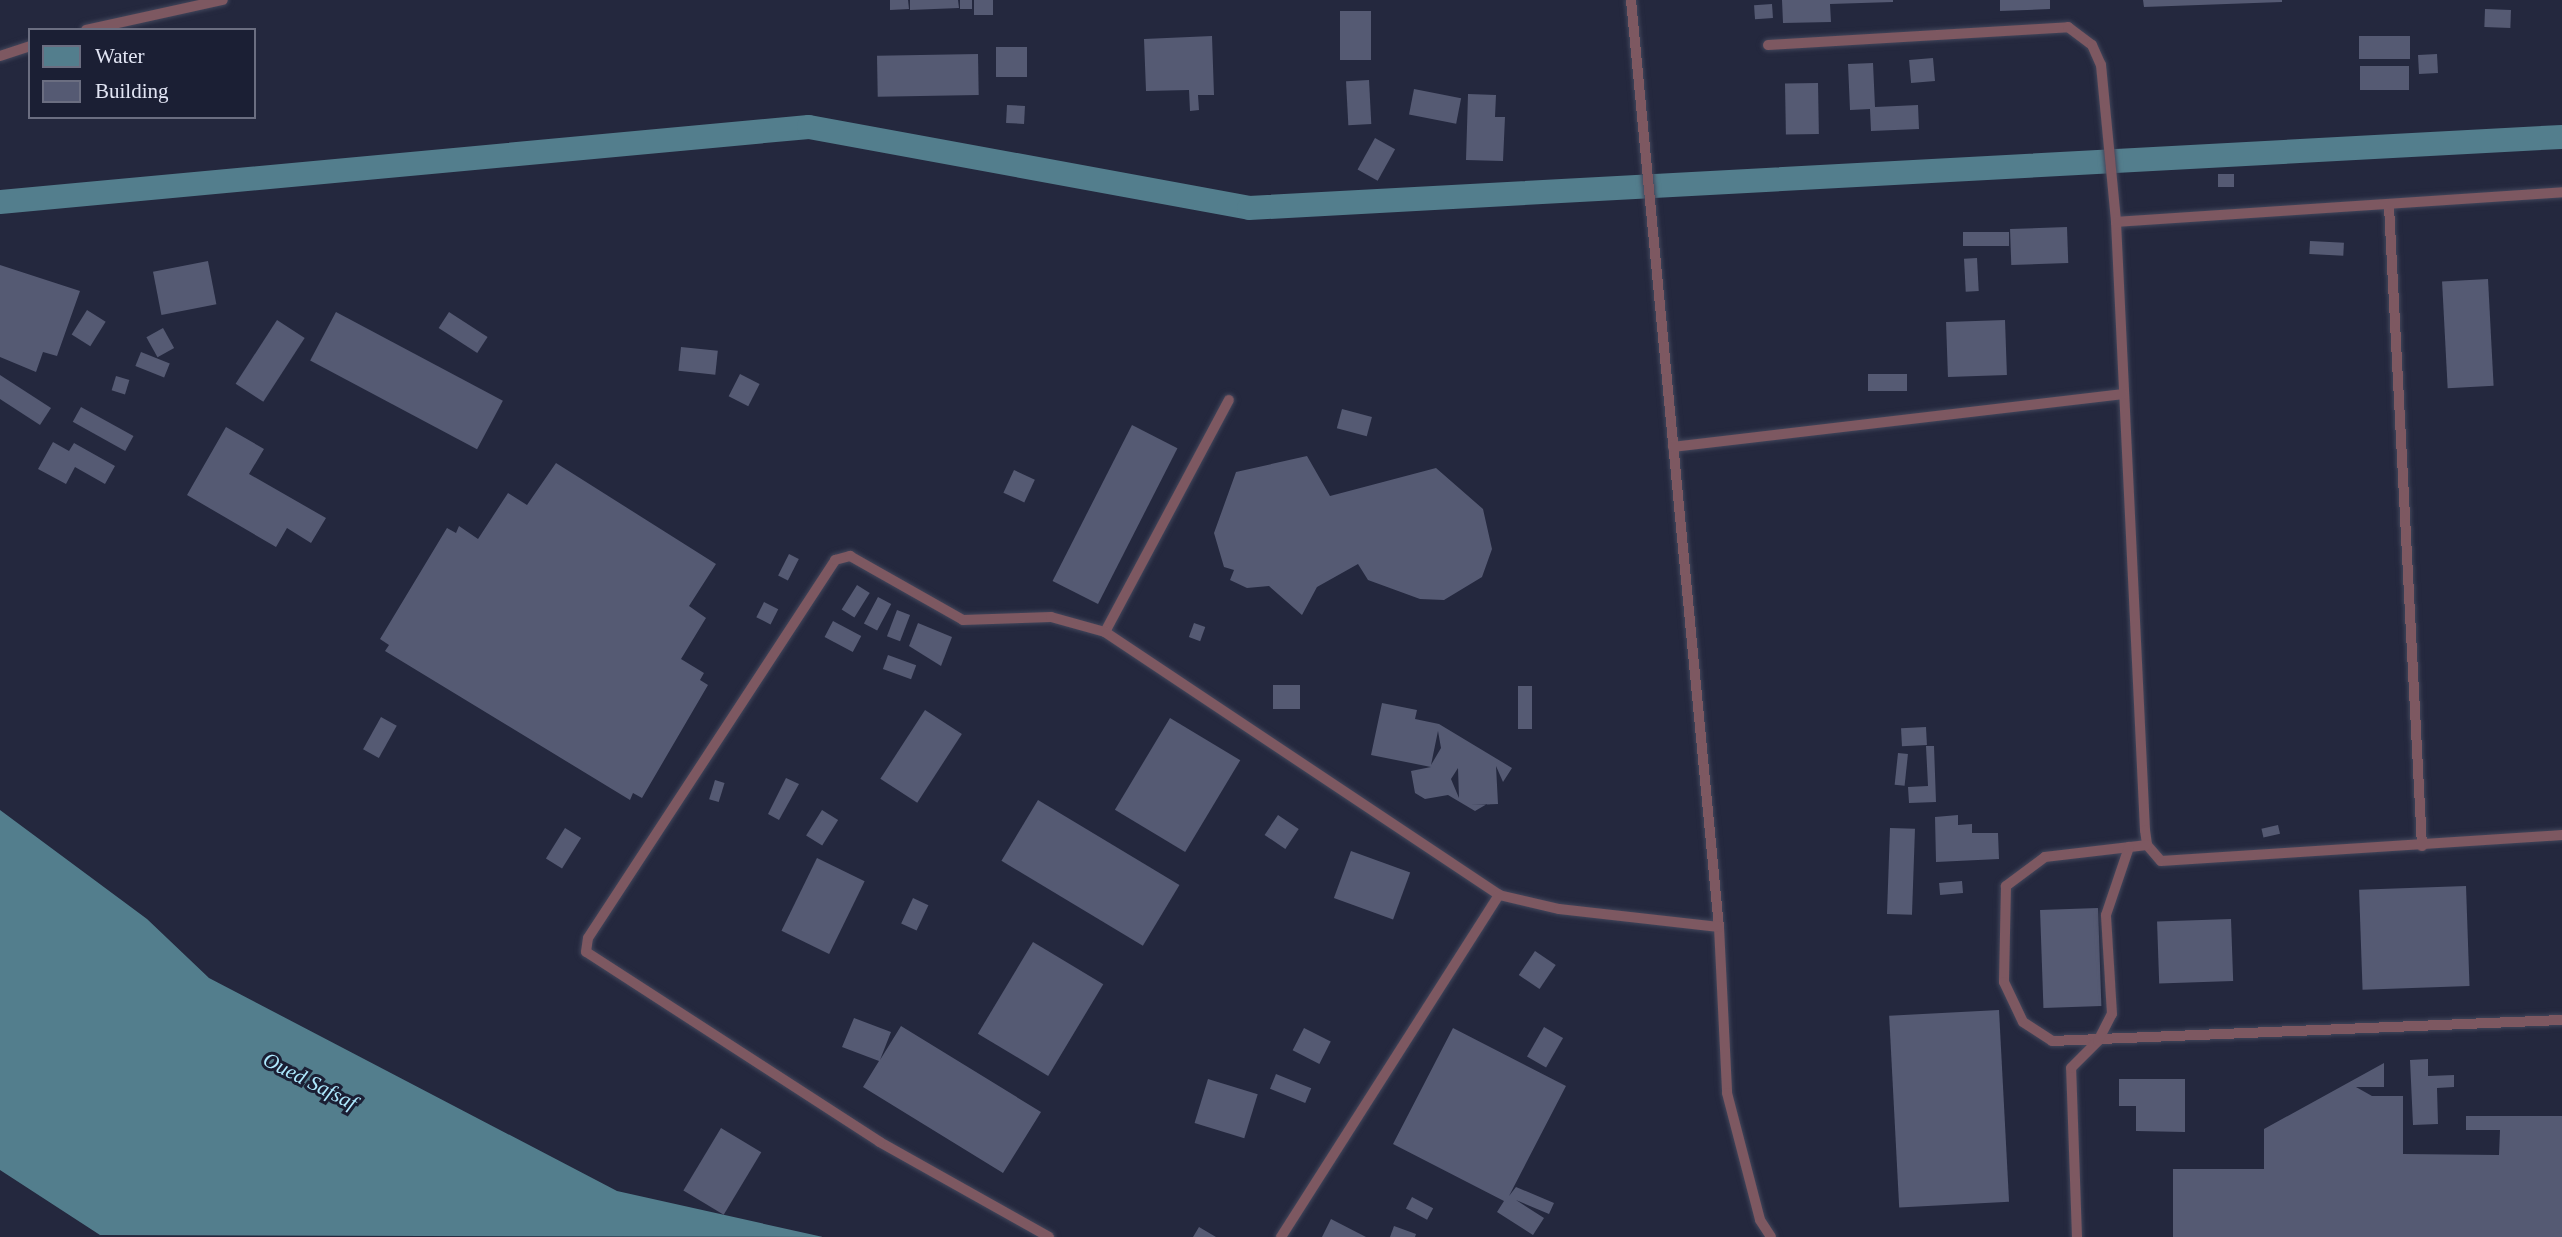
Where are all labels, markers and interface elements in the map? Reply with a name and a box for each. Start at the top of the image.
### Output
legend [28,28,256,119]
text: Water [95,44,145,68]
text: Building [95,79,169,103]
water label: Oued Safsaf [259,1047,361,1115]

